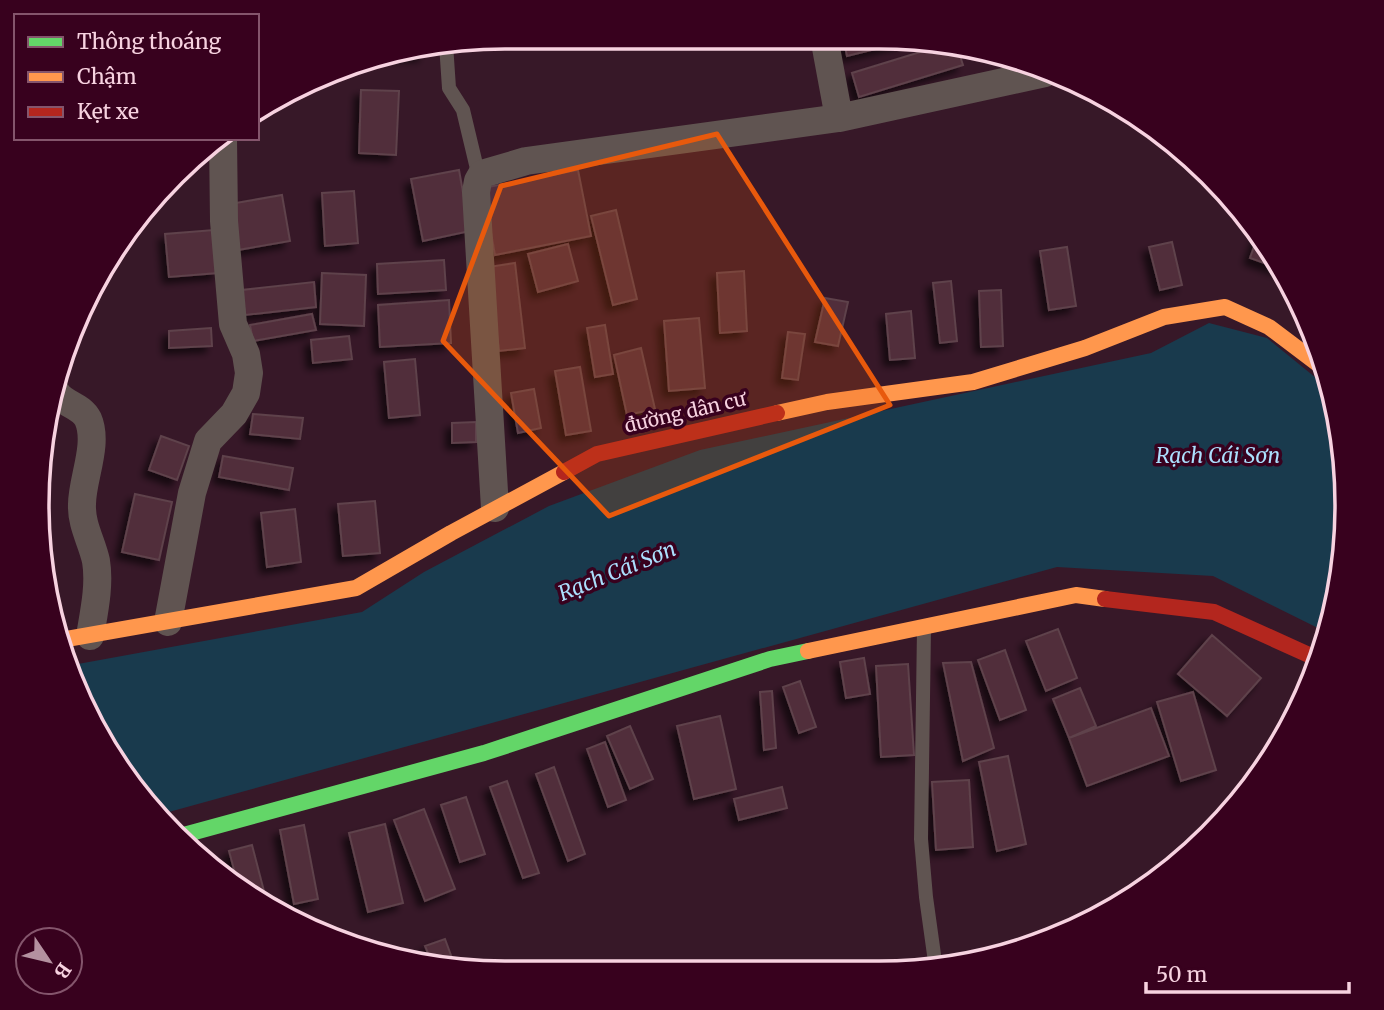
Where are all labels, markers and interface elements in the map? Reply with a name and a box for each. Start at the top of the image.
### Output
legend [14,14,259,140]
text: Thông thoáng [77,28,221,55]
text: Chậm [77,63,137,90]
text: Kẹt xe [77,98,139,125]
street label: đường dân cư [622,386,750,438]
water label: Rạch Cái Sơn [1156,442,1280,469]
water label: Rạch Cái Sơn [554,535,680,607]
north arrow [14,926,84,996]
scale bar [1146,950,1349,994]
text: B [49,958,77,983]
text: 50 m [1156,961,1207,988]

